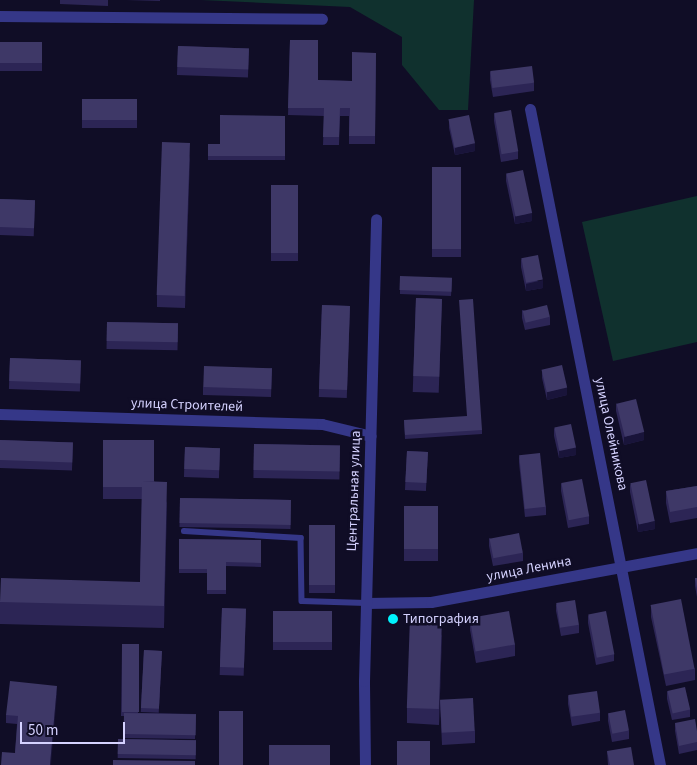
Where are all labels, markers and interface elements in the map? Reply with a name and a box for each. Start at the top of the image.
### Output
street label: улица Олейникова [591,376,631,492]
street label: улица Строителей [131,395,243,415]
street label: Центральная улица [343,430,365,552]
street label: улица Ленина [485,553,573,585]
place label: Типография [403,611,479,627]
marker: Типография [387,613,399,625]
scale bar [22,712,128,744]
text: 50 m [28,720,58,741]

